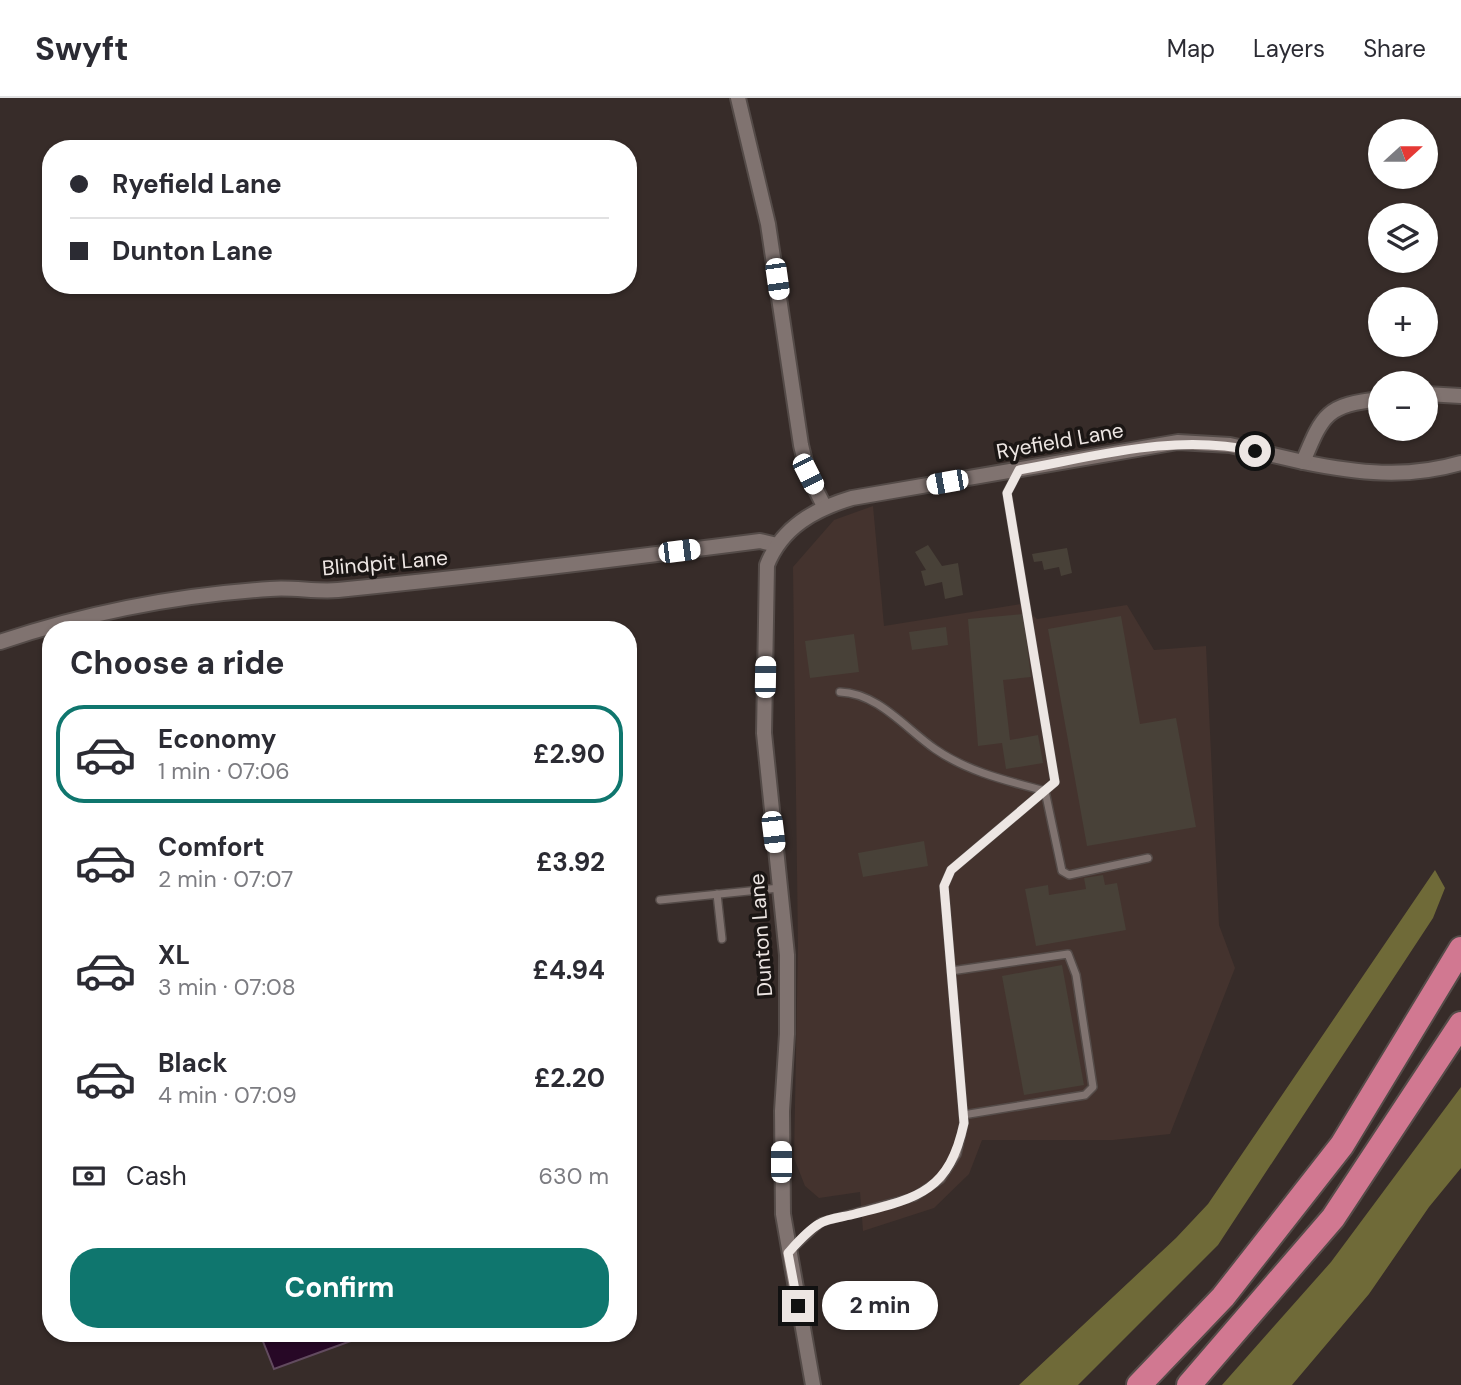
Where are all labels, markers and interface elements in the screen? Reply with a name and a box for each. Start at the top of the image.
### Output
text: Swyft [35,27,128,70]
text: Map [1167,33,1215,64]
text: Layers [1253,33,1325,64]
text: Share [1363,33,1426,64]
north arrow [1368,119,1438,189]
map controls [1368,119,1438,441]
text: Ryefield Lane [112,167,282,201]
button: layers [1368,203,1438,273]
text: Dunton Lane [112,234,273,268]
car [764,257,791,301]
button: + [1368,287,1438,357]
button: − [1368,371,1438,441]
street label: Ryefield Lane [994,416,1126,466]
route start [1239,435,1271,467]
car [790,451,827,497]
car [925,468,970,496]
car [657,538,702,564]
street label: Blindpit Lane [321,544,449,582]
text: Choose a ride [70,642,285,684]
car [755,656,776,698]
text: Economy [158,722,276,756]
icon: car [74,723,137,786]
text: £2.90 [533,737,605,771]
text: 1 min · 07:06 [158,756,290,786]
car [761,810,786,854]
text: Comfort [158,830,264,864]
icon: car [74,831,137,894]
text: £3.92 [536,845,605,879]
text: 2 min · 07:07 [158,864,293,894]
street label: Dunton Lane [743,873,779,997]
text: XL [158,938,190,972]
icon: car [74,939,137,1002]
text: £4.94 [533,953,605,987]
text: 3 min · 07:08 [158,972,296,1002]
text: Black [158,1046,228,1080]
icon: car [74,1047,137,1110]
text: £2.20 [534,1061,605,1095]
text: 4 min · 07:09 [158,1080,297,1110]
car [771,1141,792,1183]
icon: cash [70,1157,108,1195]
text: Cash [126,1159,187,1193]
text: 630 m [539,1161,609,1191]
button: Confirm [70,1248,609,1328]
callout: 2 min [822,1282,938,1330]
route end [782,1290,814,1322]
text: 2 min [850,1290,910,1320]

